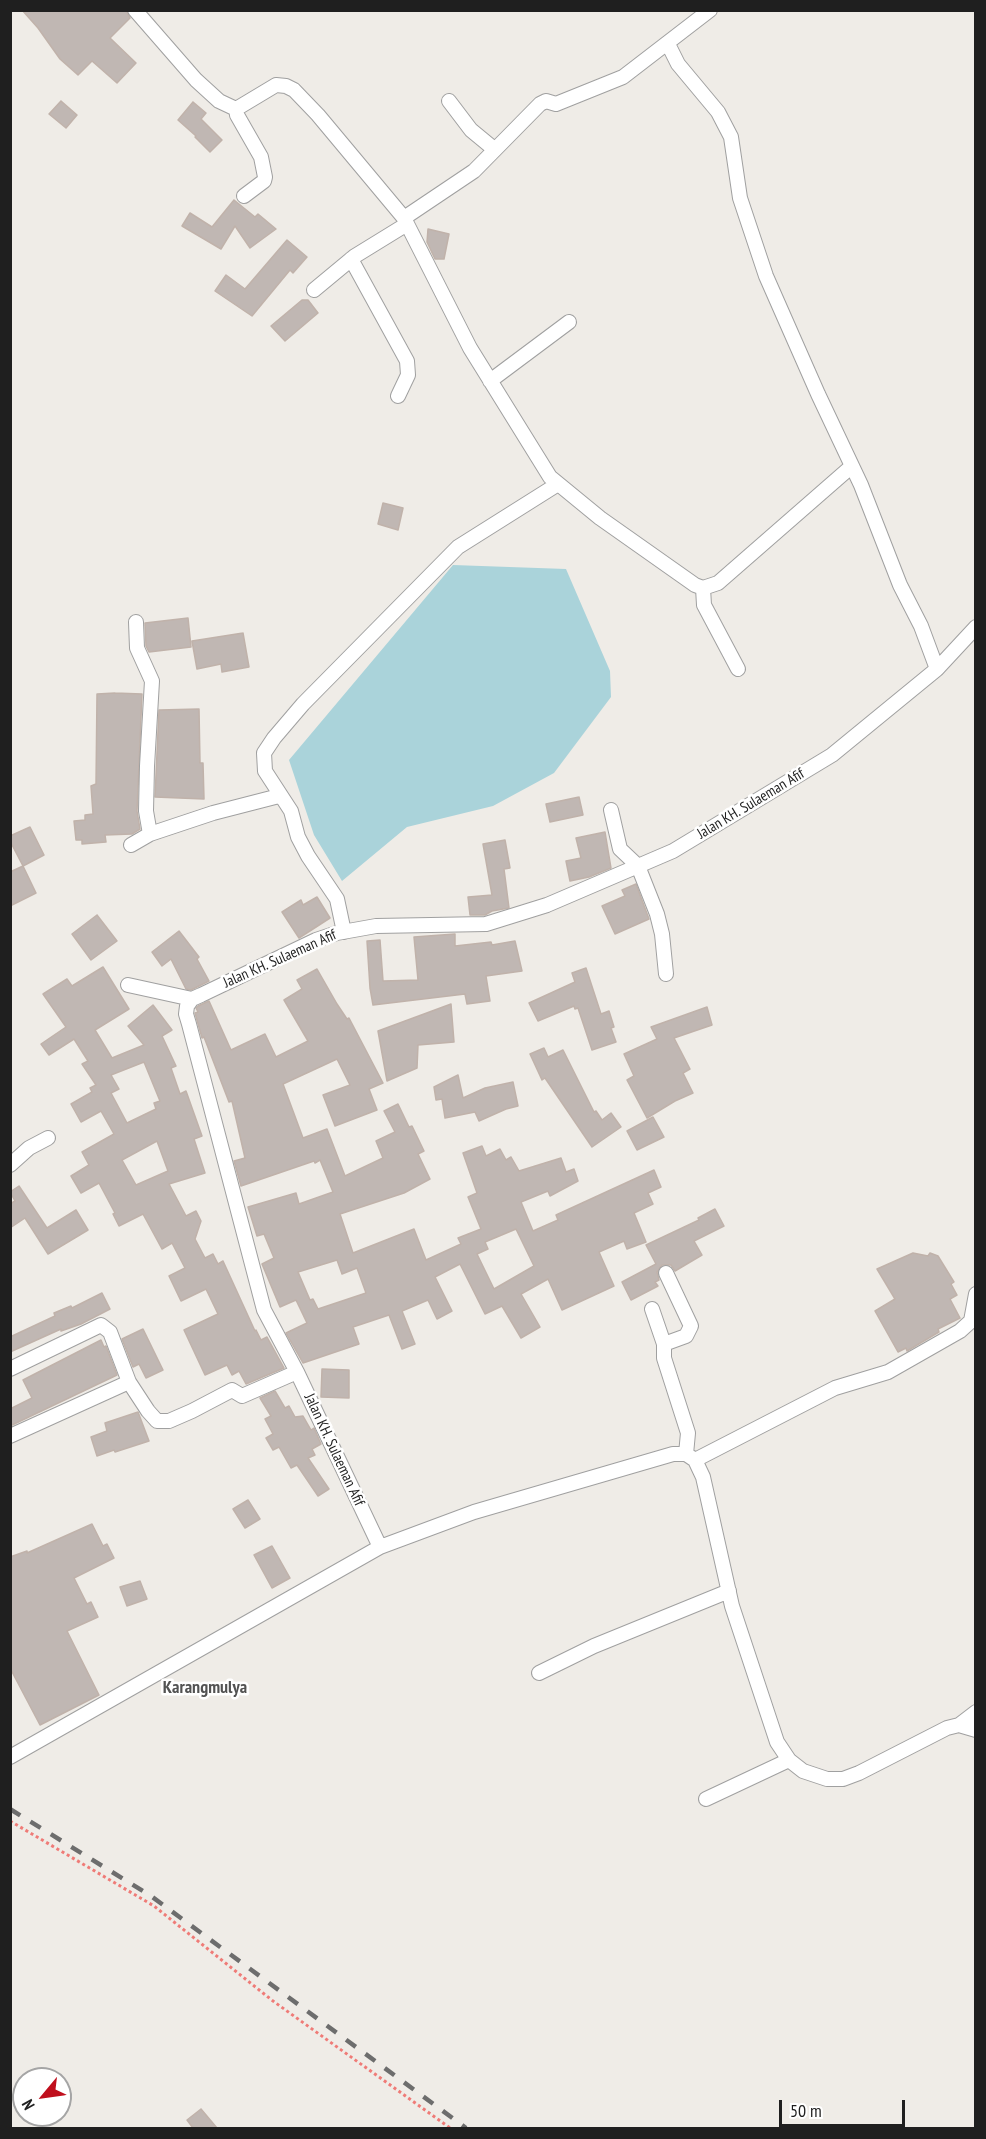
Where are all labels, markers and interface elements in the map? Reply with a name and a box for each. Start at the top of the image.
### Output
street label: Jalan KH. Sulaeman Afif [694,765,808,843]
street label: Jalan KH. Sulaeman Afif [221,926,339,992]
street label: Jalan KH. Sulaeman Afif [300,1391,368,1509]
district label: Karangmulya [163,1677,247,1699]
north arrow [12,2067,72,2127]
scale bar [782,2088,908,2126]
text: N [17,2096,39,2113]
text: 50 m [790,2099,822,2122]

